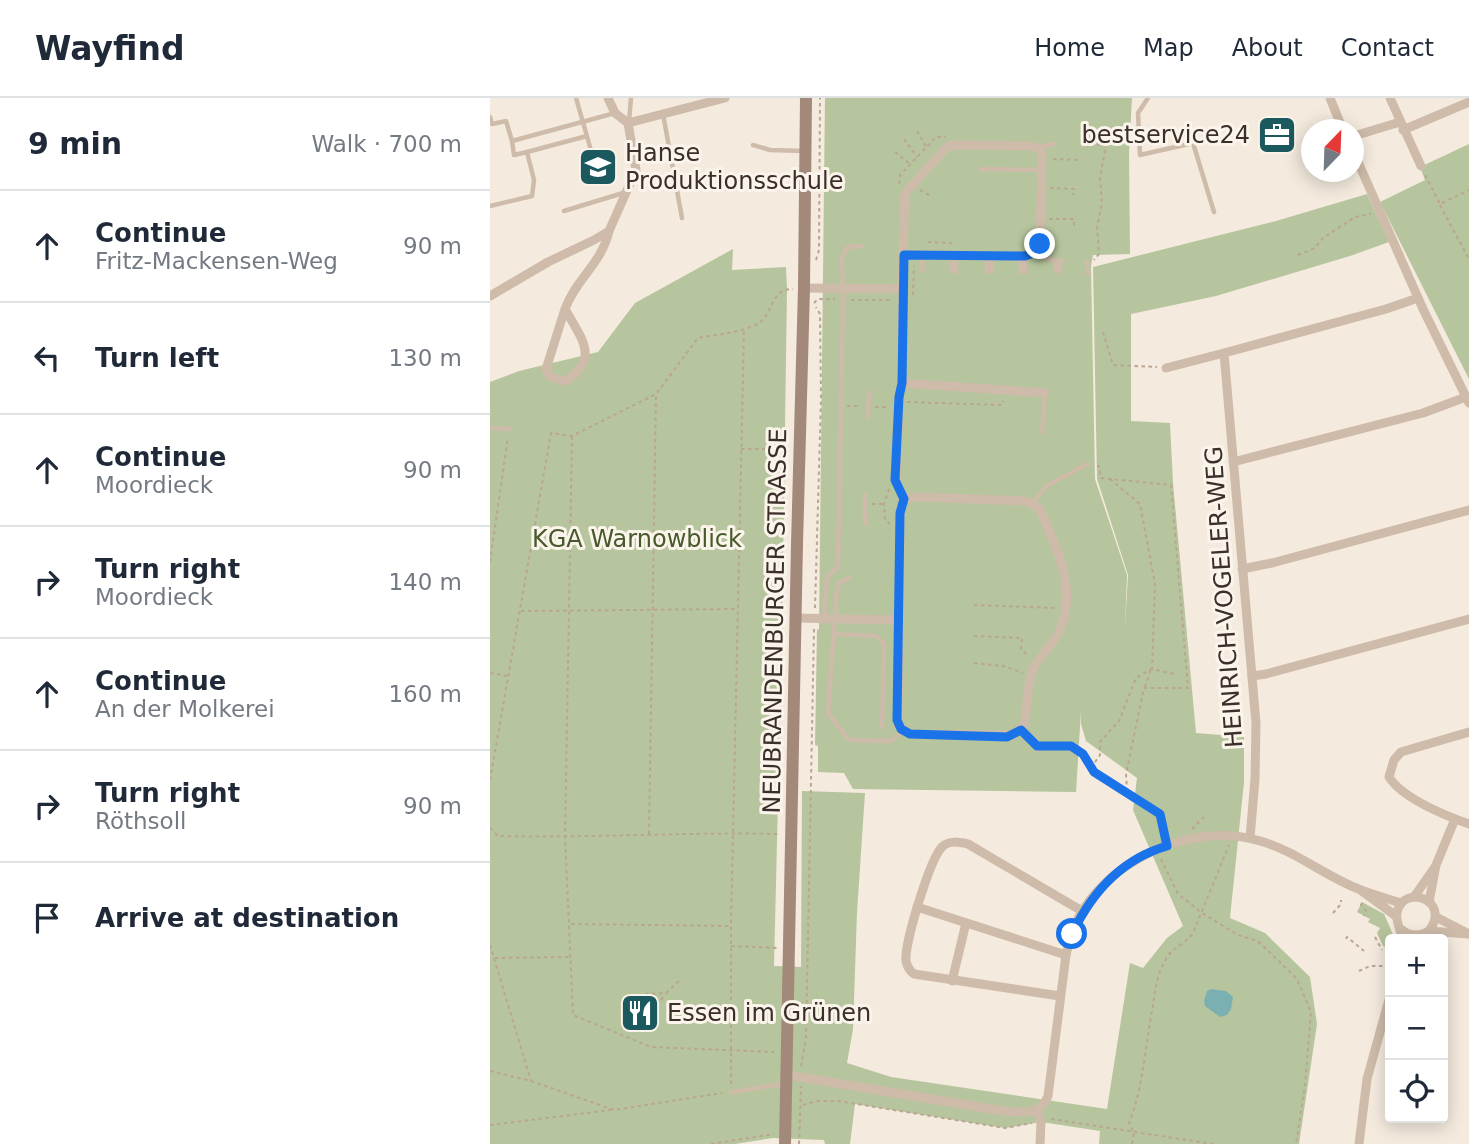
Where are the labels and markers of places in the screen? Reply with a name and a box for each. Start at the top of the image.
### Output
office icon: bestservice24 [1256,114,1298,156]
place label: bestservice24 [1082,121,1250,149]
place label: Hanse Produktionsschule [625,139,843,195]
school or university icon: Hanse Produktionsschule [577,146,619,188]
restaurant icon: Essen im Grünen [619,992,661,1034]
place label: Essen im Grünen [667,999,871,1027]

